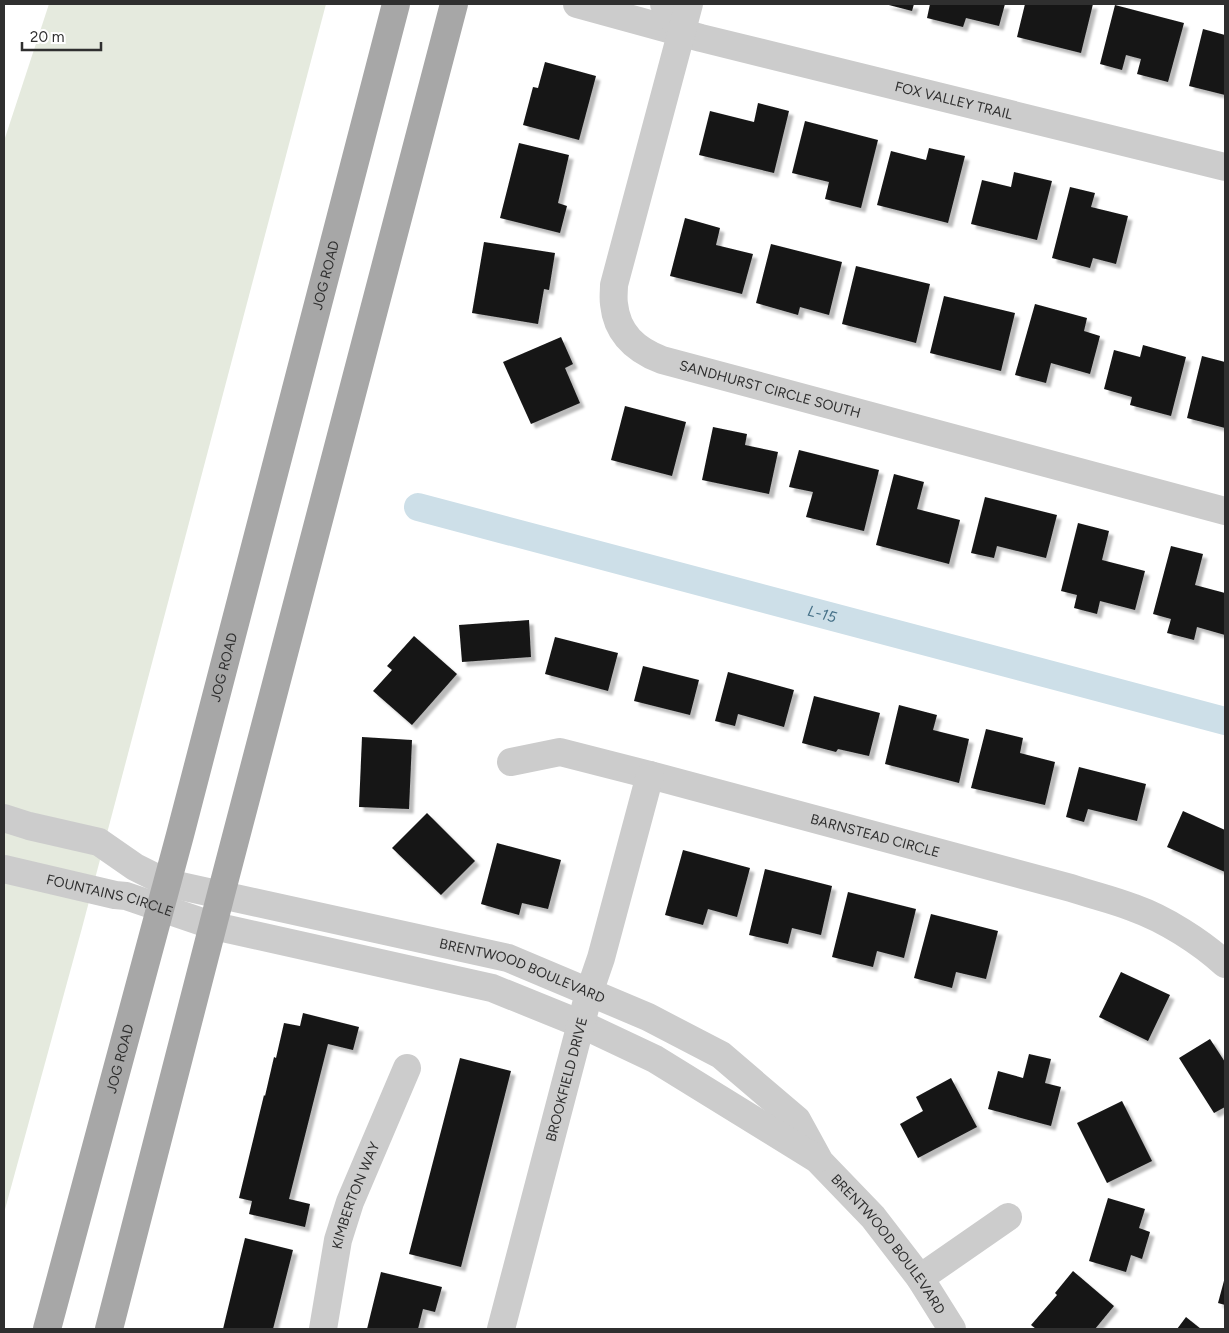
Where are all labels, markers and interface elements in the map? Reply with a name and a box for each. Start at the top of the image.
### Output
scale bar [22,20,101,52]
text: 20 m [30,28,64,46]
street label: FOX VALLEY TRAIL [893,78,1015,123]
street label: JOG ROAD [308,239,343,312]
street label: SANDHURST CIRCLE SOUTH [678,357,863,421]
water label: L-15 [806,602,839,627]
street label: JOG ROAD [206,631,241,704]
street label: BARNSTEAD CIRCLE [809,810,942,861]
street label: FOUNTAINS CIRCLE [45,871,175,920]
street label: BRENTWOOD BOULEVARD [438,935,608,1006]
street label: BROOKFIELD DRIVE [542,1015,591,1143]
street label: JOG ROAD [102,1022,137,1095]
street label: KIMBERTON WAY [328,1139,383,1250]
street label: BRENTWOOD BOULEVARD [828,1170,949,1317]

